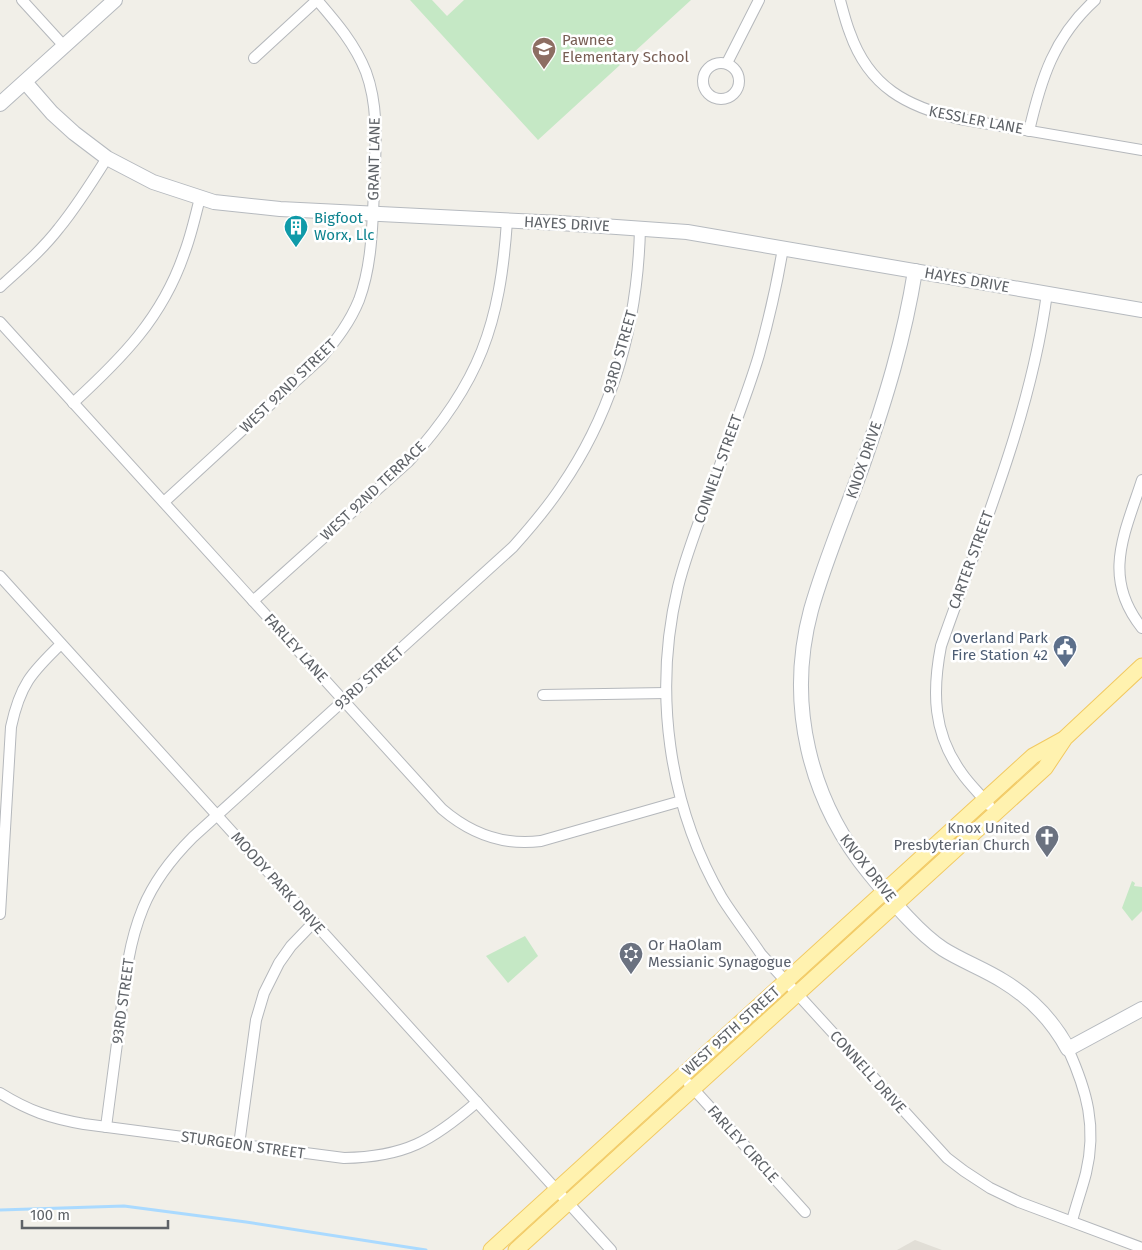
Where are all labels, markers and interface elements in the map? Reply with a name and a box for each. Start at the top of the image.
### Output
place label: Pawnee Elementary School [562,31,690,66]
school or university icon: Pawnee Elementary School [531,36,557,70]
street label: KESSLER LANE [927,102,1025,138]
street label: GRANT LANE [364,117,384,201]
place label: Bigfoot Worx, Llc [314,209,374,244]
street label: HAYES DRIVE [524,213,610,235]
building icon: Bigfoot Worx, Llc [283,214,309,248]
street label: HAYES DRIVE [923,264,1011,296]
street label: 93RD STREET [599,308,641,396]
street label: WEST 92ND STREET [236,335,340,437]
street label: CONNELL STREET [690,412,746,526]
street label: KNOX DRIVE [842,419,886,501]
street label: WEST 92ND TERRACE [317,438,429,544]
street label: CARTER STREET [945,508,997,612]
street label: FARLEY LANE [260,610,332,686]
place label: Overland Park Fire Station 42 [952,629,1048,664]
public building icon: Overland Park Fire Station 42 [1052,634,1078,668]
street label: 93RD STREET [331,642,407,714]
place label: Knox United Presbyterian Church [893,819,1030,854]
church icon: Knox United Presbyterian Church [1034,824,1060,858]
street label: MOODY PARK DRIVE [227,828,329,938]
street label: KNOX DRIVE [836,831,900,905]
place label: Or HaOlam Messianic Synagogue [648,936,791,971]
synagogue icon: Or HaOlam Messianic Synagogue [618,941,644,975]
street label: 93RD STREET [108,957,138,1045]
street label: WEST 95TH STREET [679,982,784,1080]
street label: CONNELL DRIVE [826,1027,910,1117]
street label: FARLEY CIRCLE [704,1102,782,1186]
street label: STURGEON STREET [180,1127,306,1163]
scale bar [22,1198,169,1230]
text: 100 m [30,1206,70,1224]

